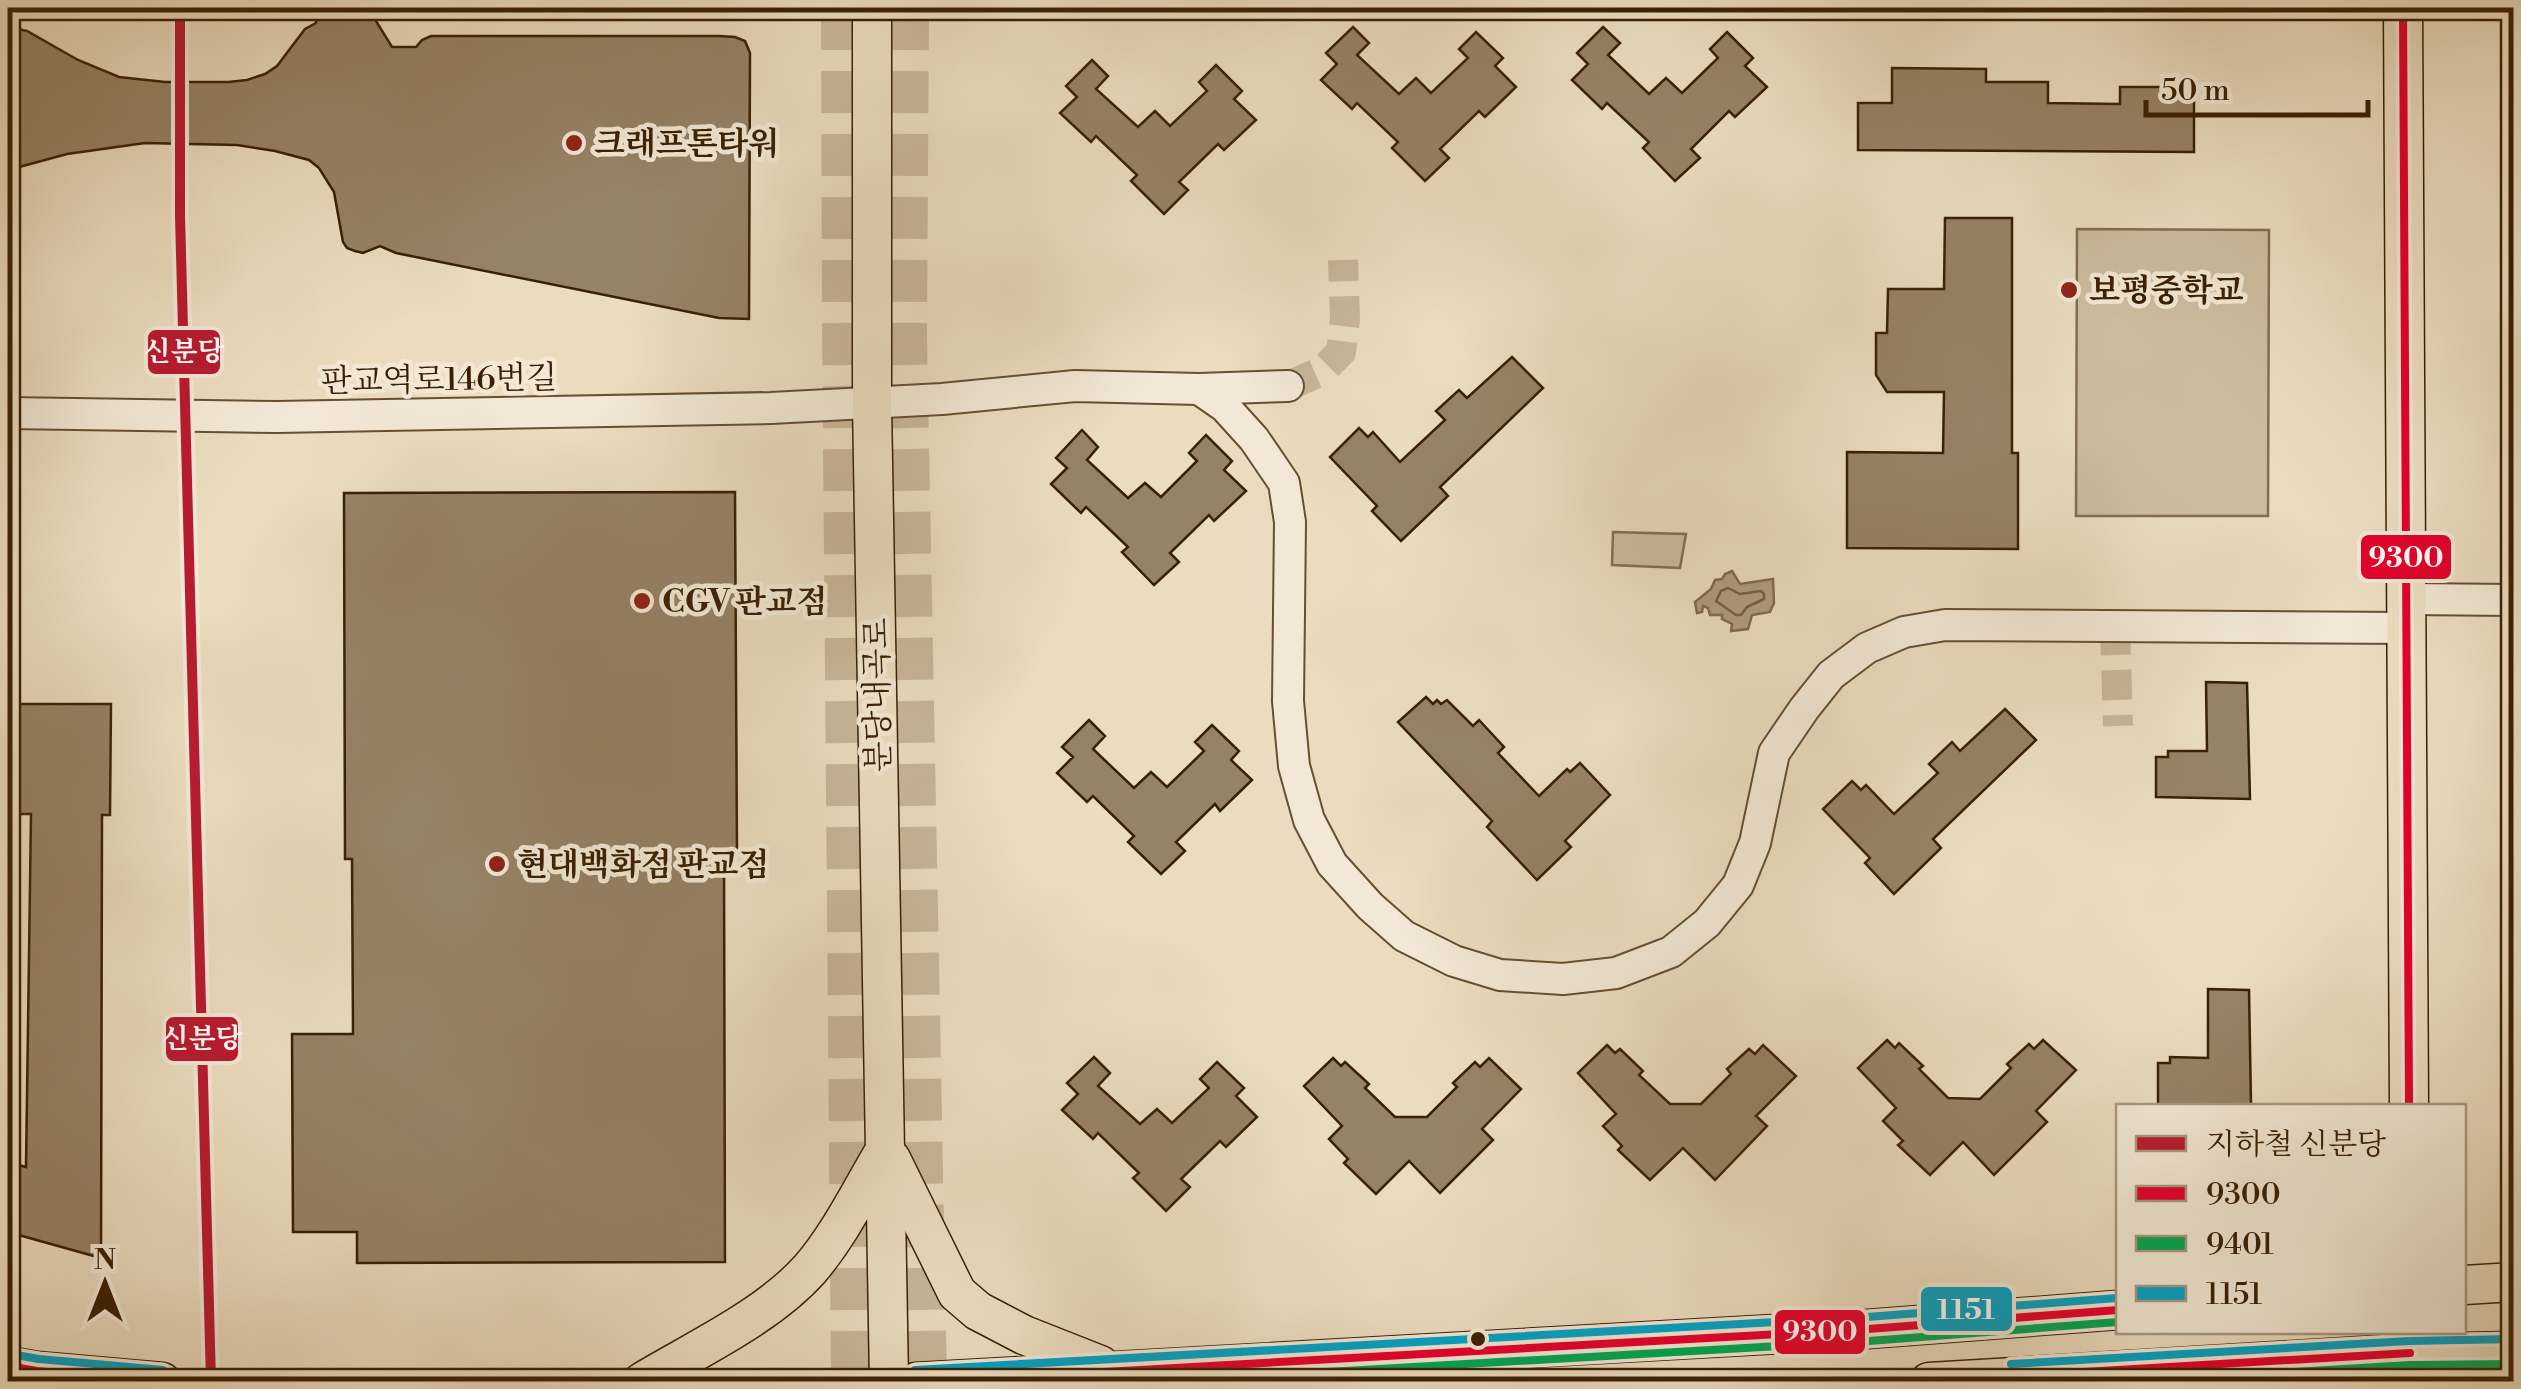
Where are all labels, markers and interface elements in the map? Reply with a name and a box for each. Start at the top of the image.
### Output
scale bar [2146,55,2368,117]
text: 50 m [2161,72,2230,110]
place label: 크래프톤타워 [594,124,779,164]
marker: 크래프톤타워 [563,132,585,154]
place label: 보평중학교 [2089,271,2244,311]
marker: 보평중학교 [2058,279,2080,301]
line badge: 신분당 [146,328,222,376]
text: 신분당 [143,335,226,370]
street label: 판교역로146번길 [320,358,558,402]
line badge: 9300 [2359,533,2453,581]
text: 9300 [2368,541,2444,576]
place label: CGV 판교점 [662,582,827,622]
marker: CGV 판교점 [631,590,653,612]
street label: 분당내곡로 [857,617,899,773]
place label: 현대백화점 판교점 [517,845,769,885]
marker: 현대백화점 판교점 [486,853,508,875]
line badge: 신분당 [164,1015,240,1063]
text: 신분당 [161,1022,244,1057]
legend [2116,1104,2466,1334]
text: 지하철 신분당 [2206,1126,2386,1164]
text: 9300 [2206,1176,2281,1214]
text: 9401 [2206,1226,2274,1264]
north arrow [55,1234,155,1334]
text: N [94,1243,116,1278]
text: 1151 [2206,1276,2262,1314]
line badge: 1151 [1919,1285,2014,1333]
text: 1151 [1937,1293,1996,1328]
line badge: 9300 [1773,1308,1867,1356]
text: 9300 [1782,1315,1858,1350]
unlabelled marker [1468,1329,1488,1349]

